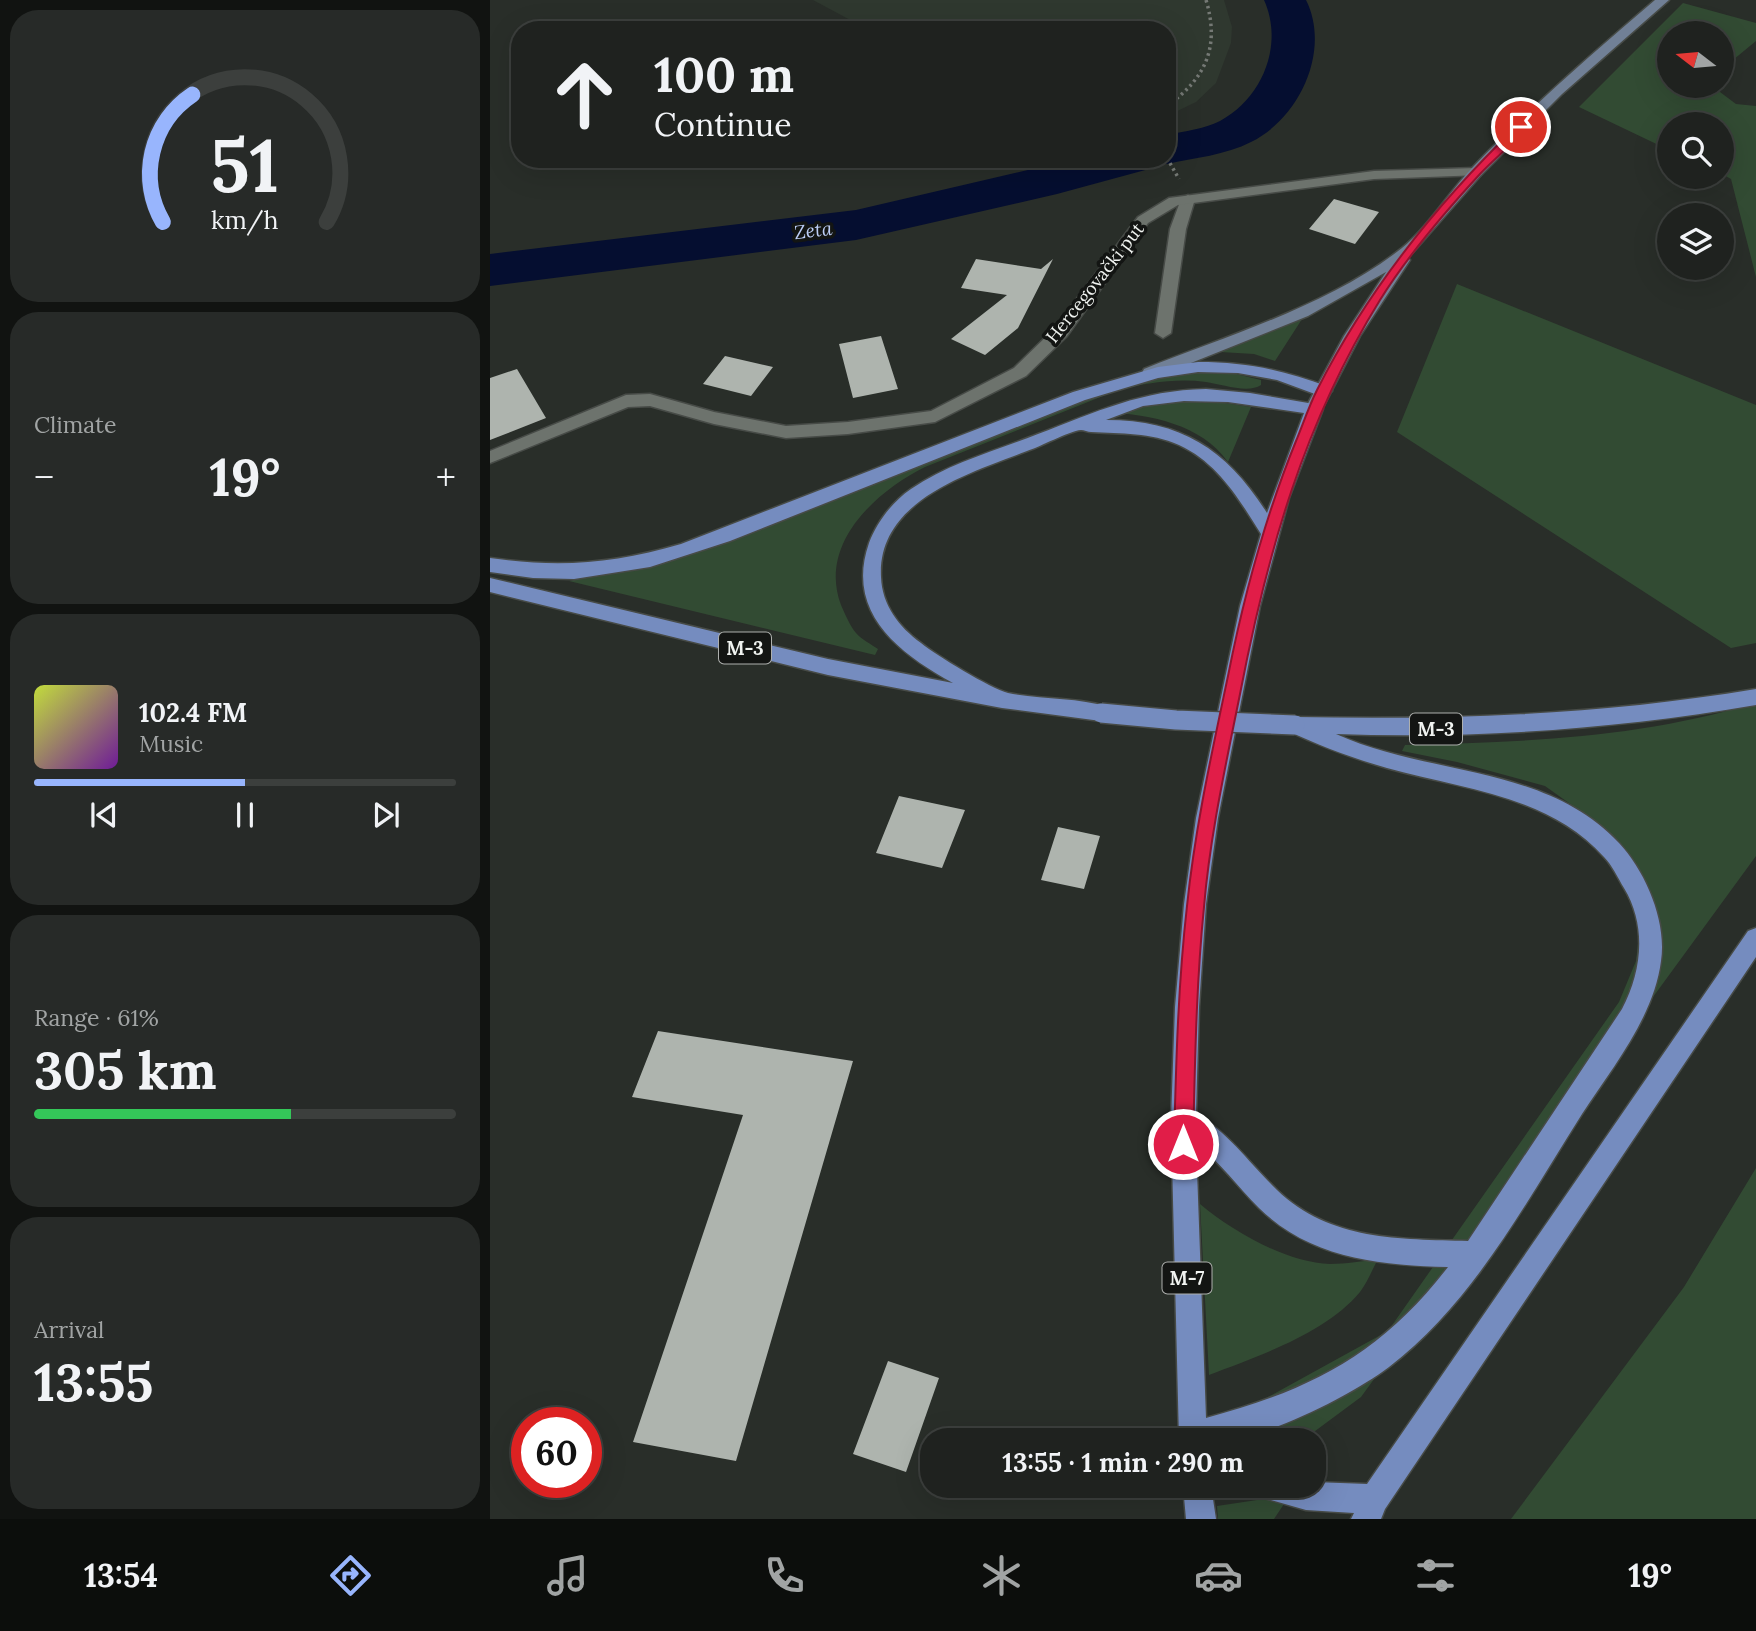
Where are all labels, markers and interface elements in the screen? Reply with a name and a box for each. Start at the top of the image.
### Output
north arrow [1657,21,1734,98]
map controls [1657,21,1734,280]
text: 100 m [654,43,794,105]
icon: ahead [539,49,630,140]
pin [1491,97,1551,157]
text: Continue [654,104,791,145]
icon: arrive [1502,108,1540,146]
button: search [1657,112,1734,189]
text: 51 [211,119,279,212]
button: layers [1657,203,1734,280]
text: km/h [211,204,279,236]
water label: Zeta [793,216,834,244]
street label: Hercegovački put [1041,218,1149,347]
text: Climate [34,410,116,439]
text: 19° [210,444,280,510]
text: − [34,453,54,501]
text: + [436,453,456,501]
road number: M-3 [719,632,771,664]
text: 102.4 FM [139,696,247,729]
road number: M-3 [1410,714,1462,744]
text: Music [139,729,203,758]
icon: previous [85,796,123,834]
icon: pause [226,796,264,834]
icon: next [367,796,405,834]
text: Range · 61% [34,1003,159,1032]
text: 305 km [34,1037,217,1103]
position arrow [1146,1107,1220,1181]
road number: M-7 [1162,1262,1212,1294]
text: Arrival [34,1315,104,1344]
text: 13:55 [34,1349,153,1415]
speed limit sign: 60 [511,1407,602,1498]
text: 13:55 · 1 min · 290 m [1002,1446,1244,1479]
icon: directions [326,1551,375,1600]
icon: music [543,1551,592,1600]
icon: phone [760,1551,809,1600]
icon: climate [977,1551,1026,1600]
icon: car [1194,1551,1243,1600]
icon: filters [1411,1551,1460,1600]
text: 13:54 [84,1555,158,1596]
text: 19° [1628,1555,1672,1596]

